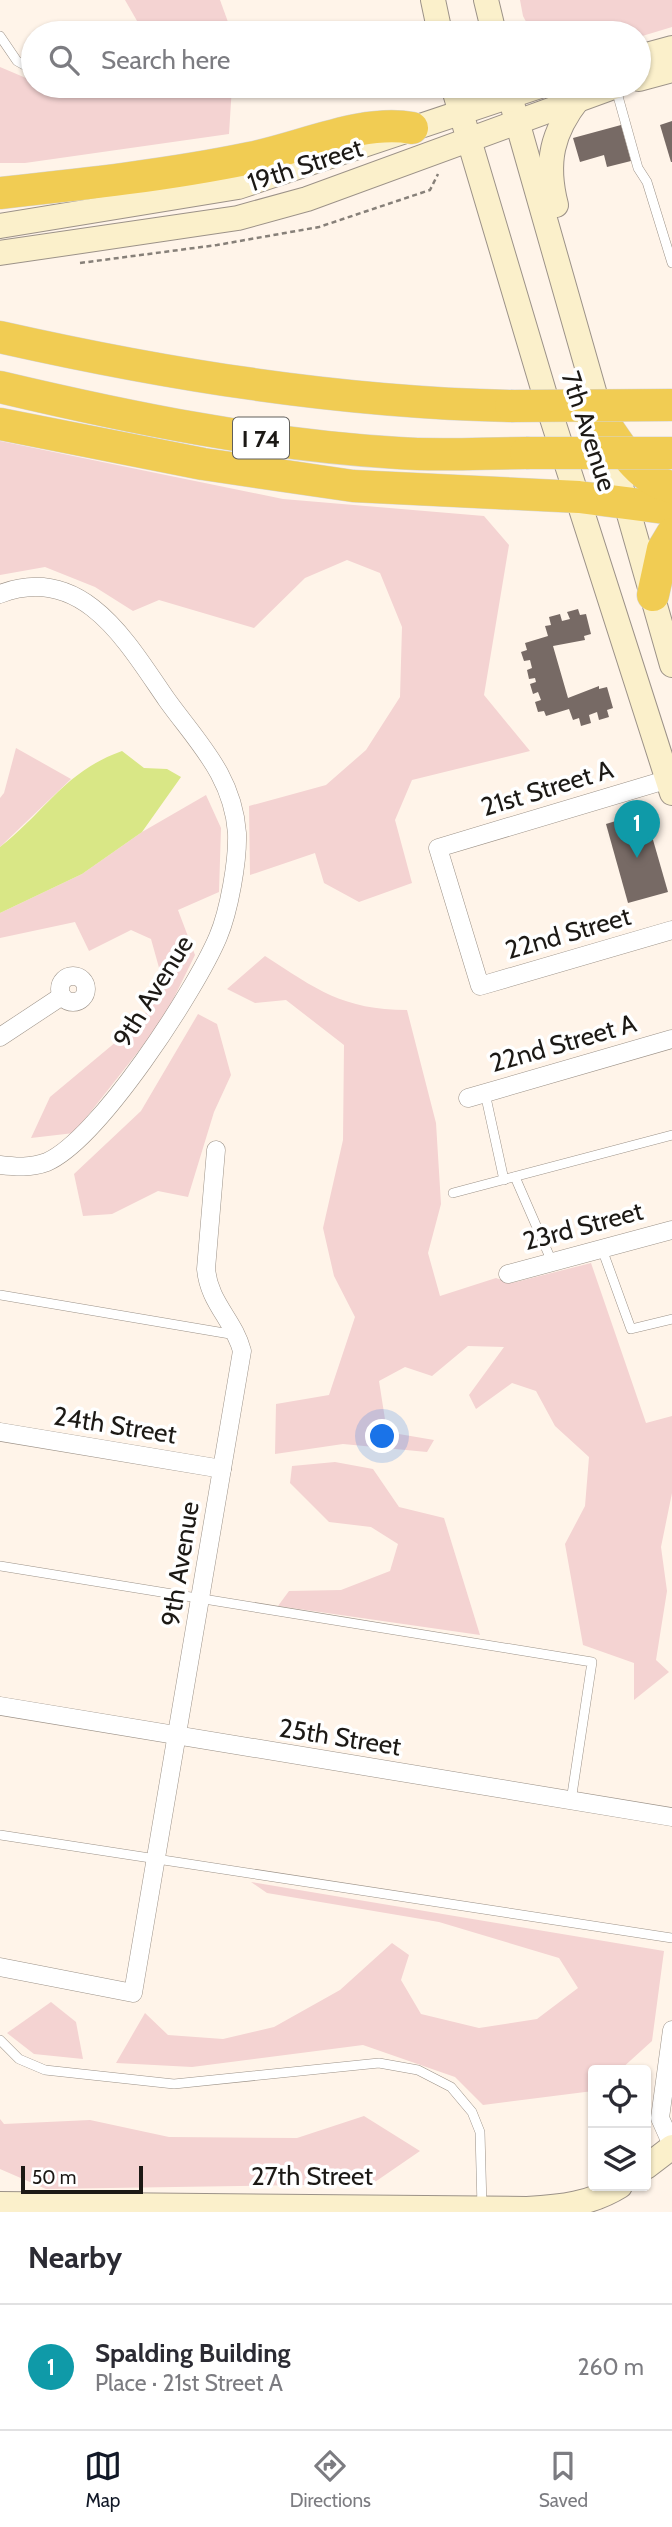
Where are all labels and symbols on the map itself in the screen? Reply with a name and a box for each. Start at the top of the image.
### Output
street label: 19th Street [244,131,367,199]
street label: 7th Avenue [555,367,623,495]
road number: I 74 [233,418,289,458]
street label: 21st Street A [477,753,617,823]
pin: 1 [614,800,660,858]
street label: 22nd Street [502,900,635,966]
street label: 9th Avenue [106,929,200,1053]
street label: 22nd Street A [486,1007,640,1079]
street label: 23rd Street [520,1195,647,1257]
street label: 24th Street [51,1399,179,1451]
your location [365,1419,399,1453]
street label: 9th Avenue [154,1499,206,1629]
street label: 25th Street [277,1712,404,1762]
street label: 27th Street [251,2160,373,2192]
scale bar [21,2163,144,2195]

